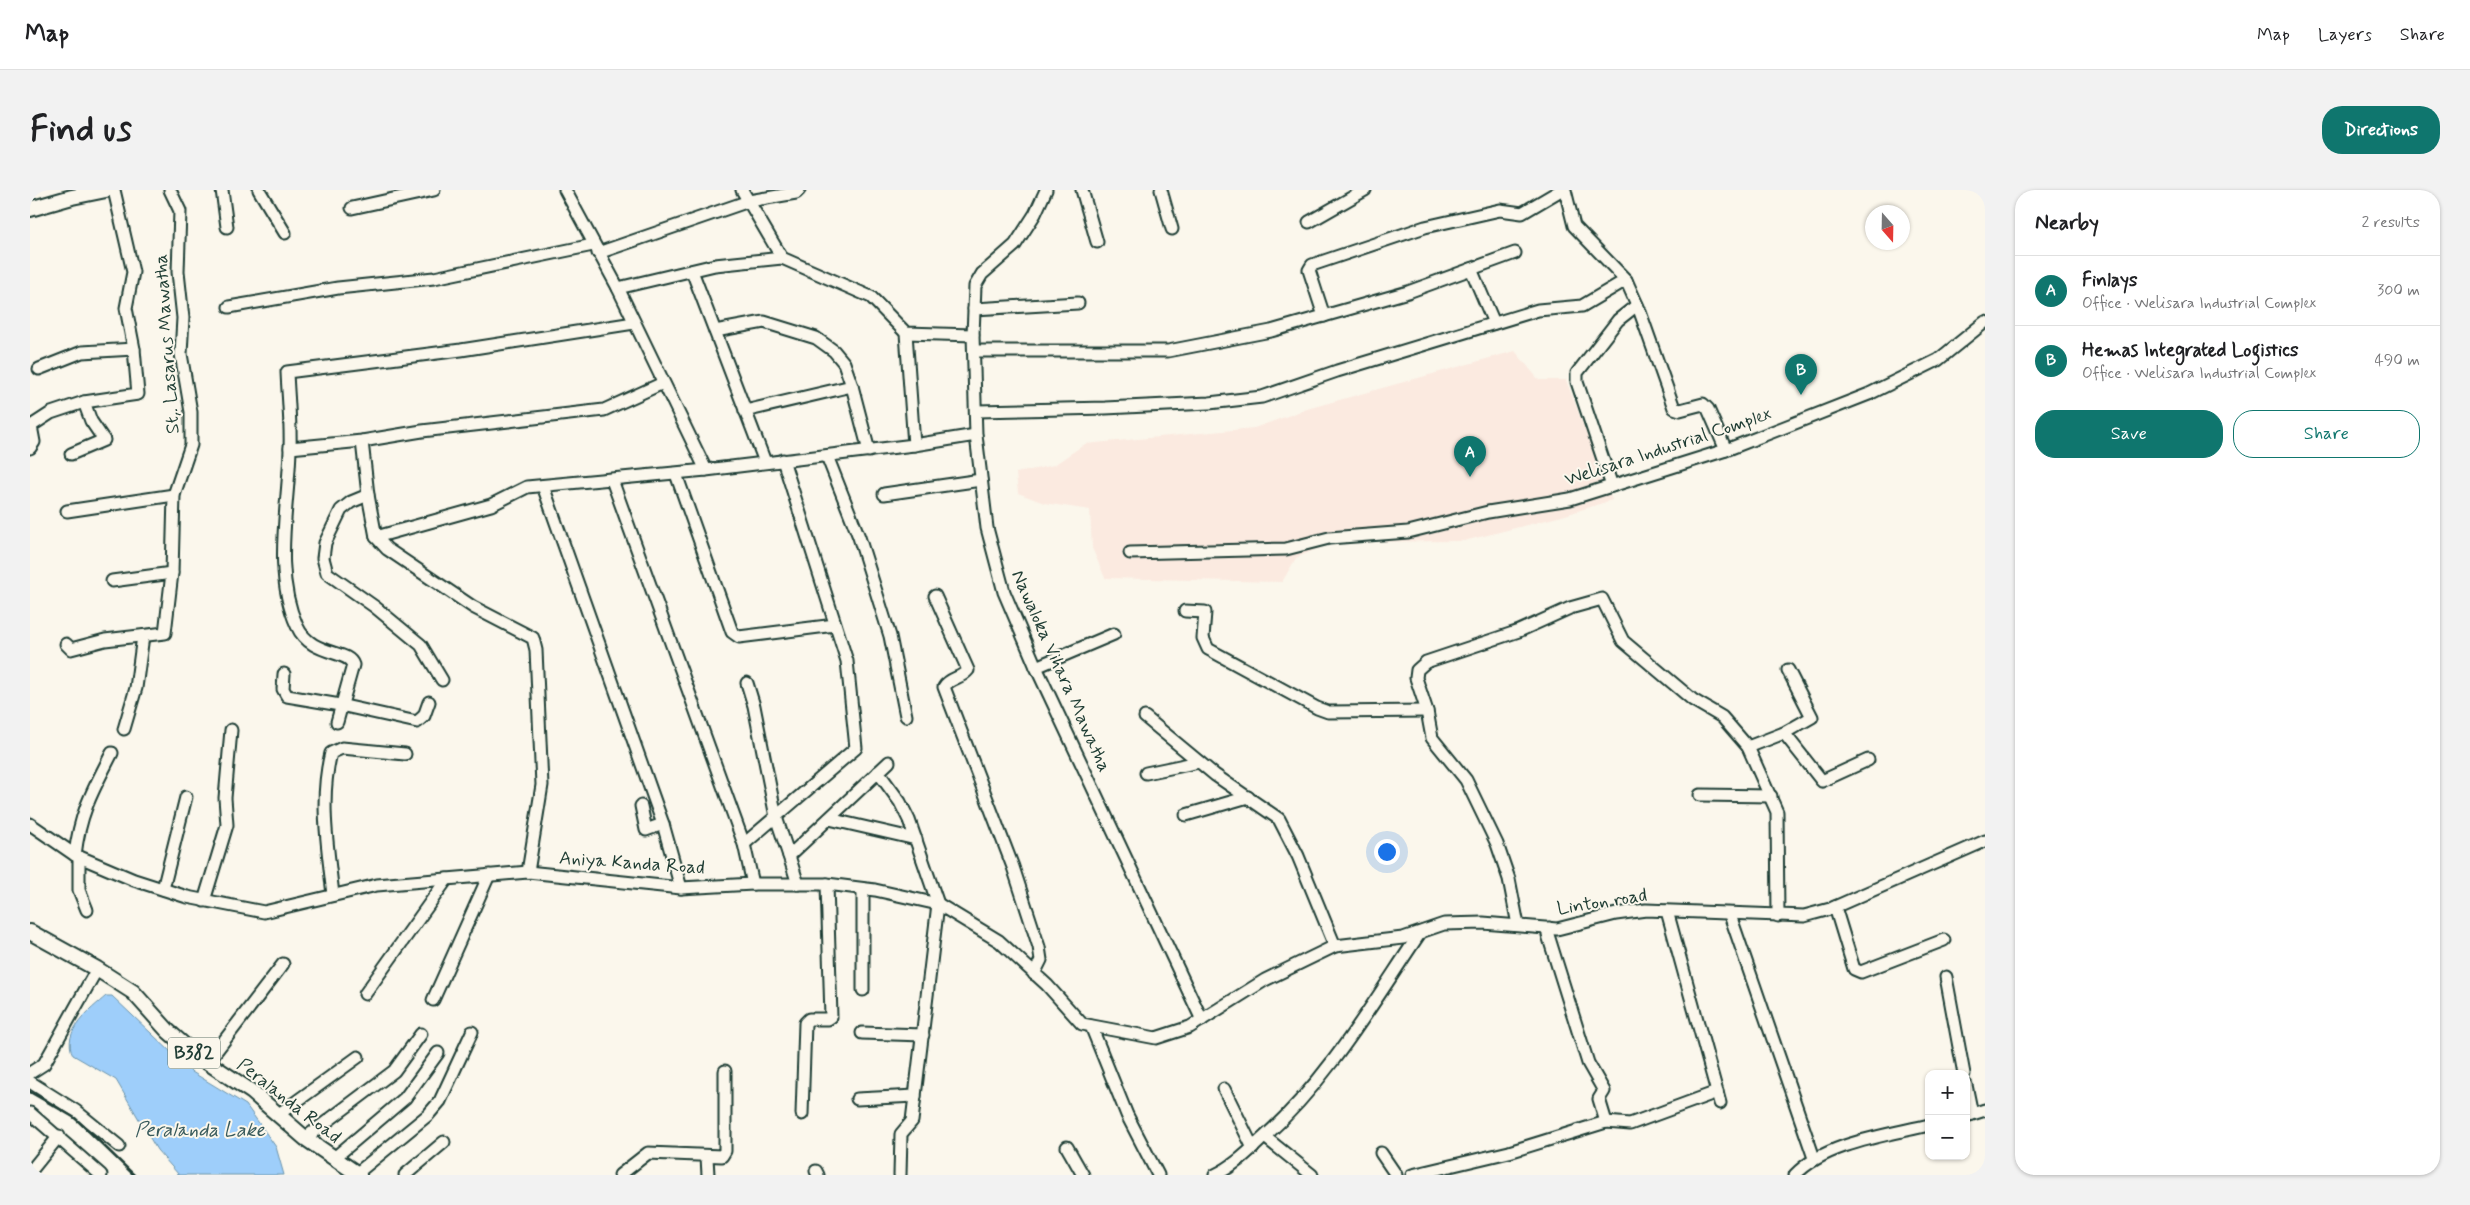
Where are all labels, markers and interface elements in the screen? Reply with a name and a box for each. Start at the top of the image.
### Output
text: Map [25,19,69,50]
text: Map [2257,23,2290,47]
text: Layers [2318,23,2372,47]
text: Share [2400,23,2445,47]
button: Directions [2322,106,2440,154]
text: Find us [30,107,132,153]
north arrow [1865,205,1910,250]
text: Nearby [2035,209,2099,237]
text: 2 results [2362,212,2420,233]
street label: St,. Lasarus Mawatha [148,253,186,435]
text: Finlays [2082,268,2138,293]
text: A [2046,280,2056,301]
text: 300 m [2377,280,2420,301]
text: Office · Welisara Industrial Complex [2082,293,2316,314]
text: Hemas Integrated Logistics [2082,338,2298,363]
text: B [2046,350,2056,371]
text: 490 m [2374,350,2420,371]
pin: B [1785,354,1817,395]
text: Office · Welisara Industrial Complex [2082,363,2316,384]
street label: Welisara Industrial Complex [1561,402,1775,492]
button: Save [2035,410,2223,458]
button: Share [2233,410,2420,458]
pin: A [1454,436,1486,477]
street label: Nawaloka Vihara Mawatha [1005,566,1117,776]
your location [1374,839,1400,865]
street label: Aniya Kanda Road [558,845,706,881]
street label: Linton road [1555,883,1649,921]
road number: B382 [168,1038,220,1068]
street label: Peralanda Road [232,1052,346,1150]
map controls [1925,1070,1970,1160]
button: + [1925,1070,1970,1115]
button: − [1925,1115,1970,1160]
water label: Peralanda Lake [135,1117,266,1144]

